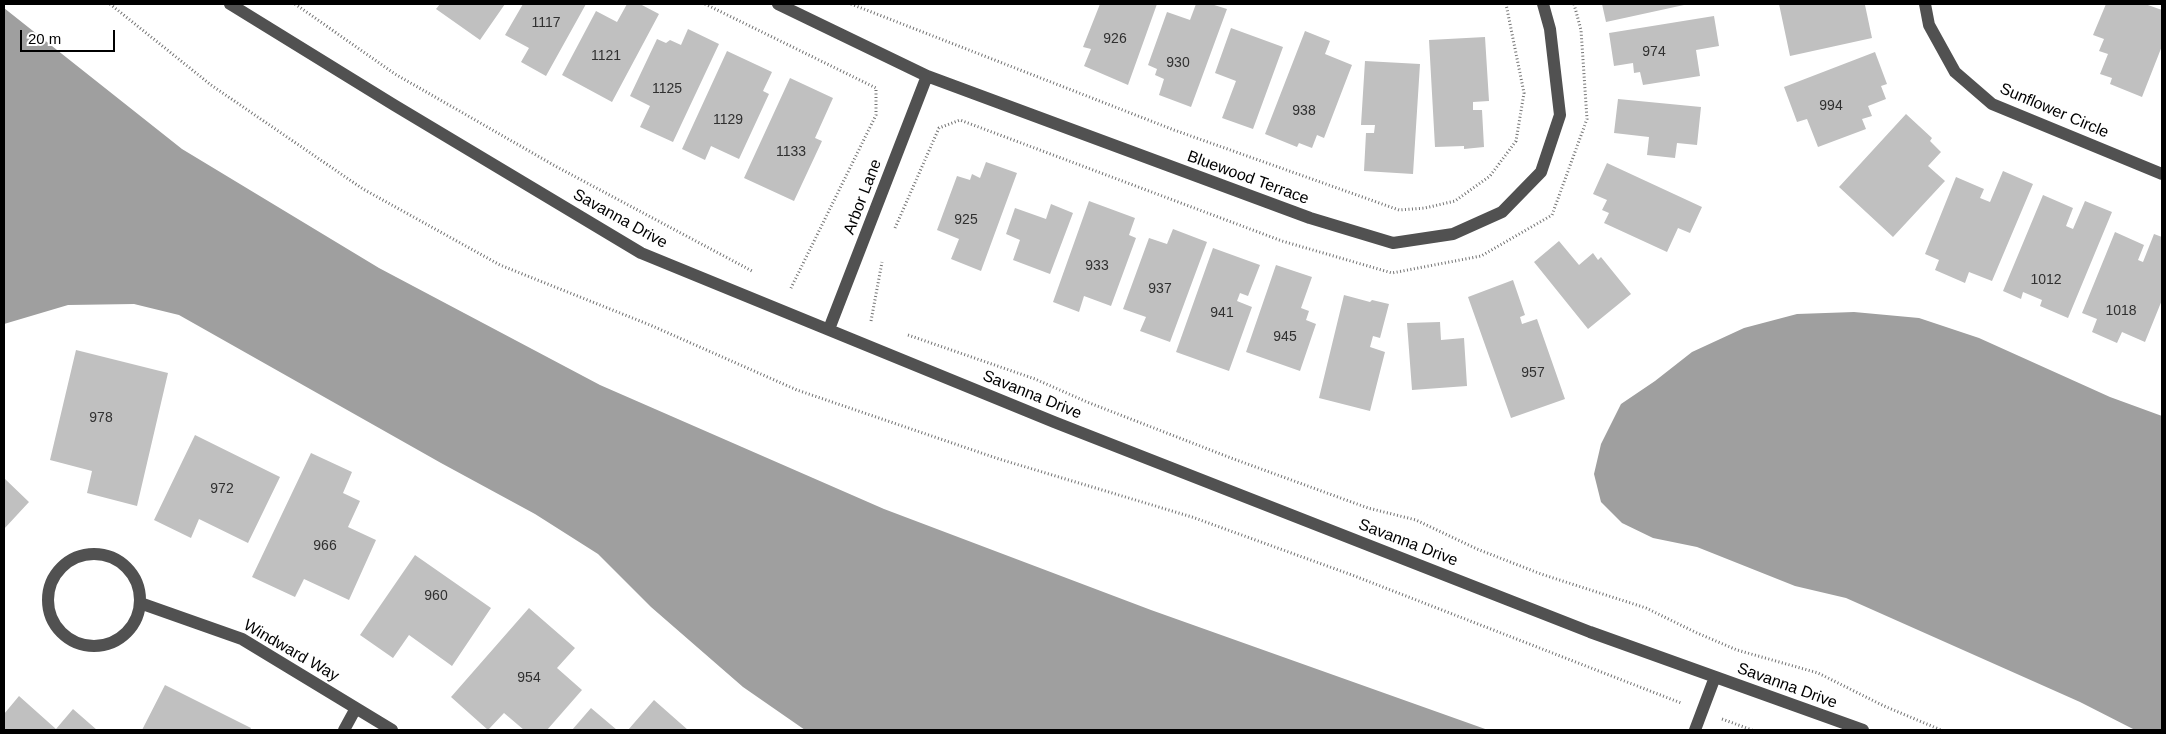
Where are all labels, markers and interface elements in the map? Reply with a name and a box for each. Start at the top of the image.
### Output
house number: 1117 [531,15,561,31]
scale bar [22,20,118,52]
text: 20 m [28,30,61,47]
house number: 926 [1103,31,1127,47]
house number: 974 [1642,44,1666,60]
house number: 1121 [591,48,621,64]
house number: 930 [1166,55,1190,71]
street label: Sunflower Circle [1997,79,2111,143]
house number: 1125 [652,81,682,97]
house number: 994 [1819,98,1843,114]
house number: 938 [1292,103,1316,119]
house number: 1129 [713,112,743,128]
house number: 1133 [776,144,806,160]
street label: Bluewood Terrace [1185,147,1311,209]
street label: Arbor Lane [840,157,886,237]
street label: Savanna Drive [569,185,671,253]
house number: 925 [954,212,978,228]
house number: 933 [1085,258,1109,274]
house number: 1012 [2030,272,2062,288]
house number: 937 [1148,281,1172,297]
house number: 1018 [2105,303,2137,319]
house number: 941 [1210,305,1234,321]
house number: 945 [1273,329,1297,345]
house number: 957 [1521,365,1545,381]
street label: Savanna Drive [980,366,1084,424]
house number: 978 [89,410,113,426]
house number: 972 [210,481,234,497]
street label: Savanna Drive [1356,515,1460,571]
house number: 966 [313,538,337,554]
house number: 960 [424,588,448,604]
street label: Windward Way [240,616,342,686]
street label: Savanna Drive [1734,659,1840,713]
house number: 954 [517,670,541,686]

